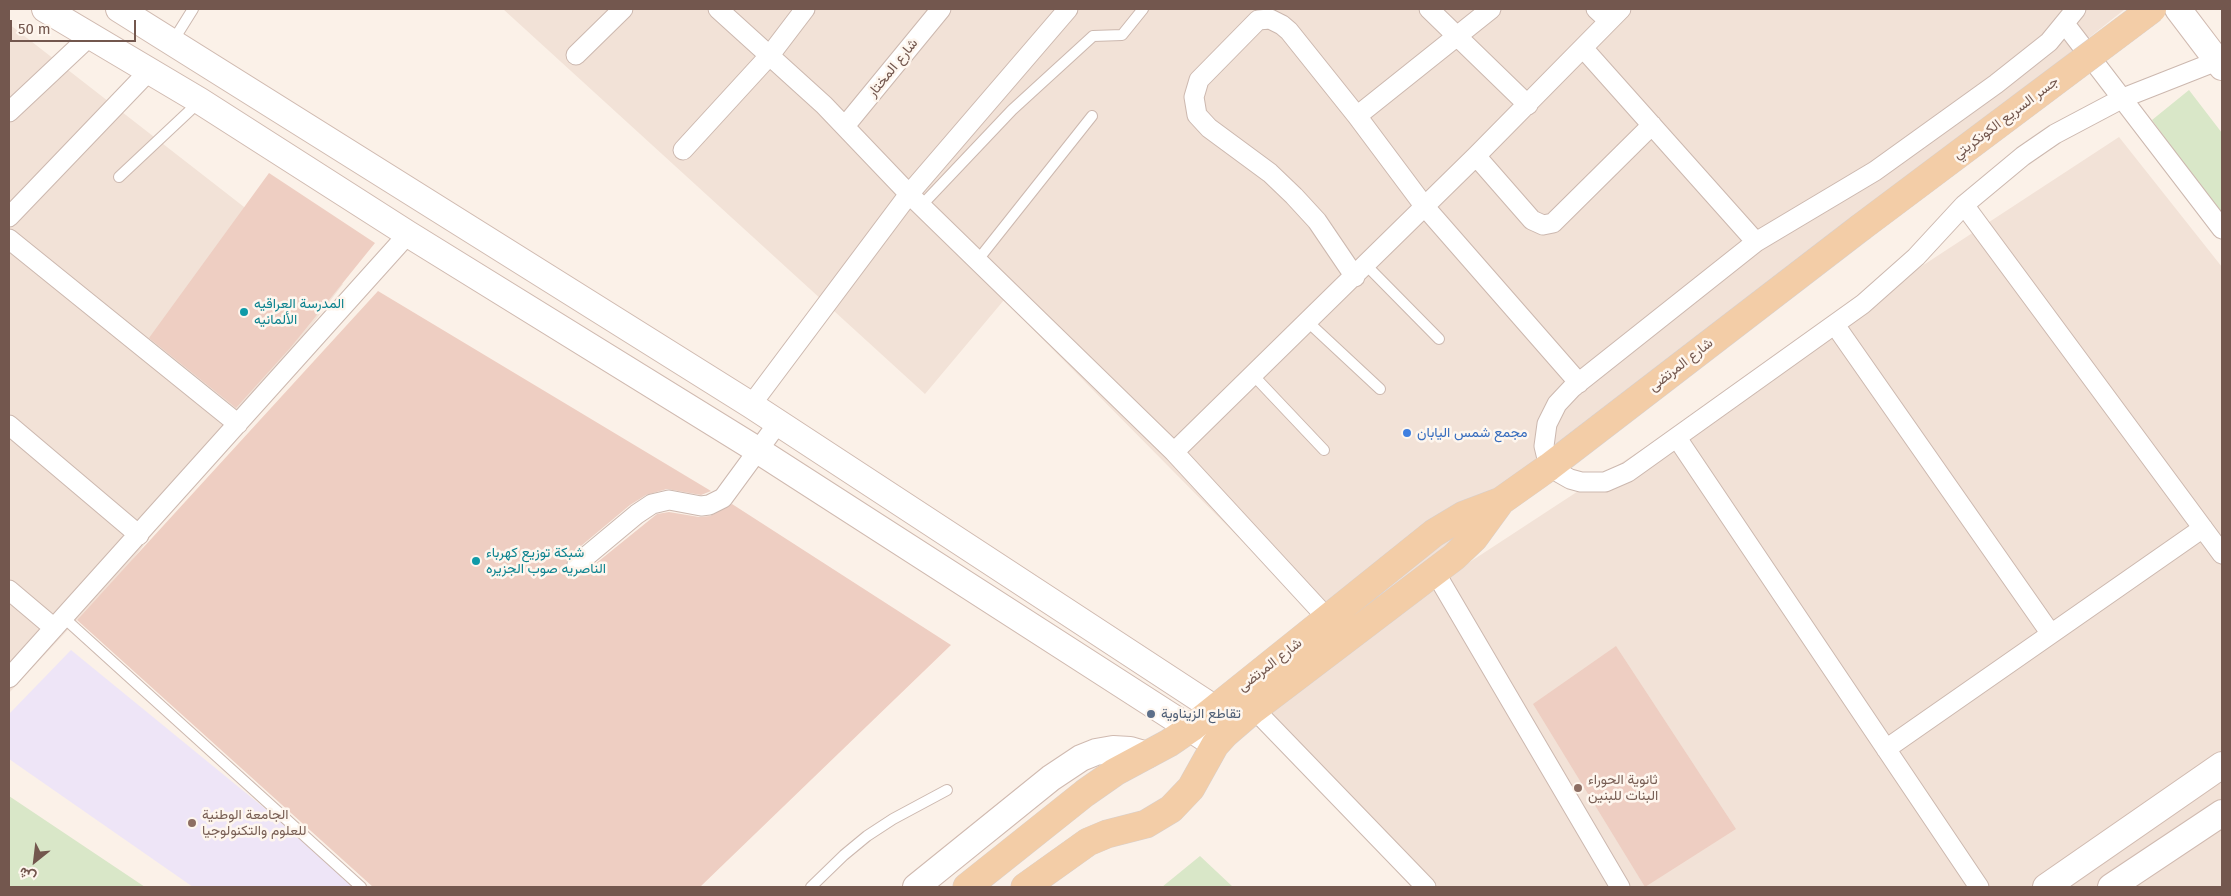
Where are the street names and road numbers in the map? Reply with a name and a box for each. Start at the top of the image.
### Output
street label: شارع المختار [864,35,922,101]
street label: جسر السريع الكونكريتي [1950,73,2062,163]
street label: شارع المرتضى [1645,335,1717,395]
street label: شارع المرتضى [1234,635,1306,695]

